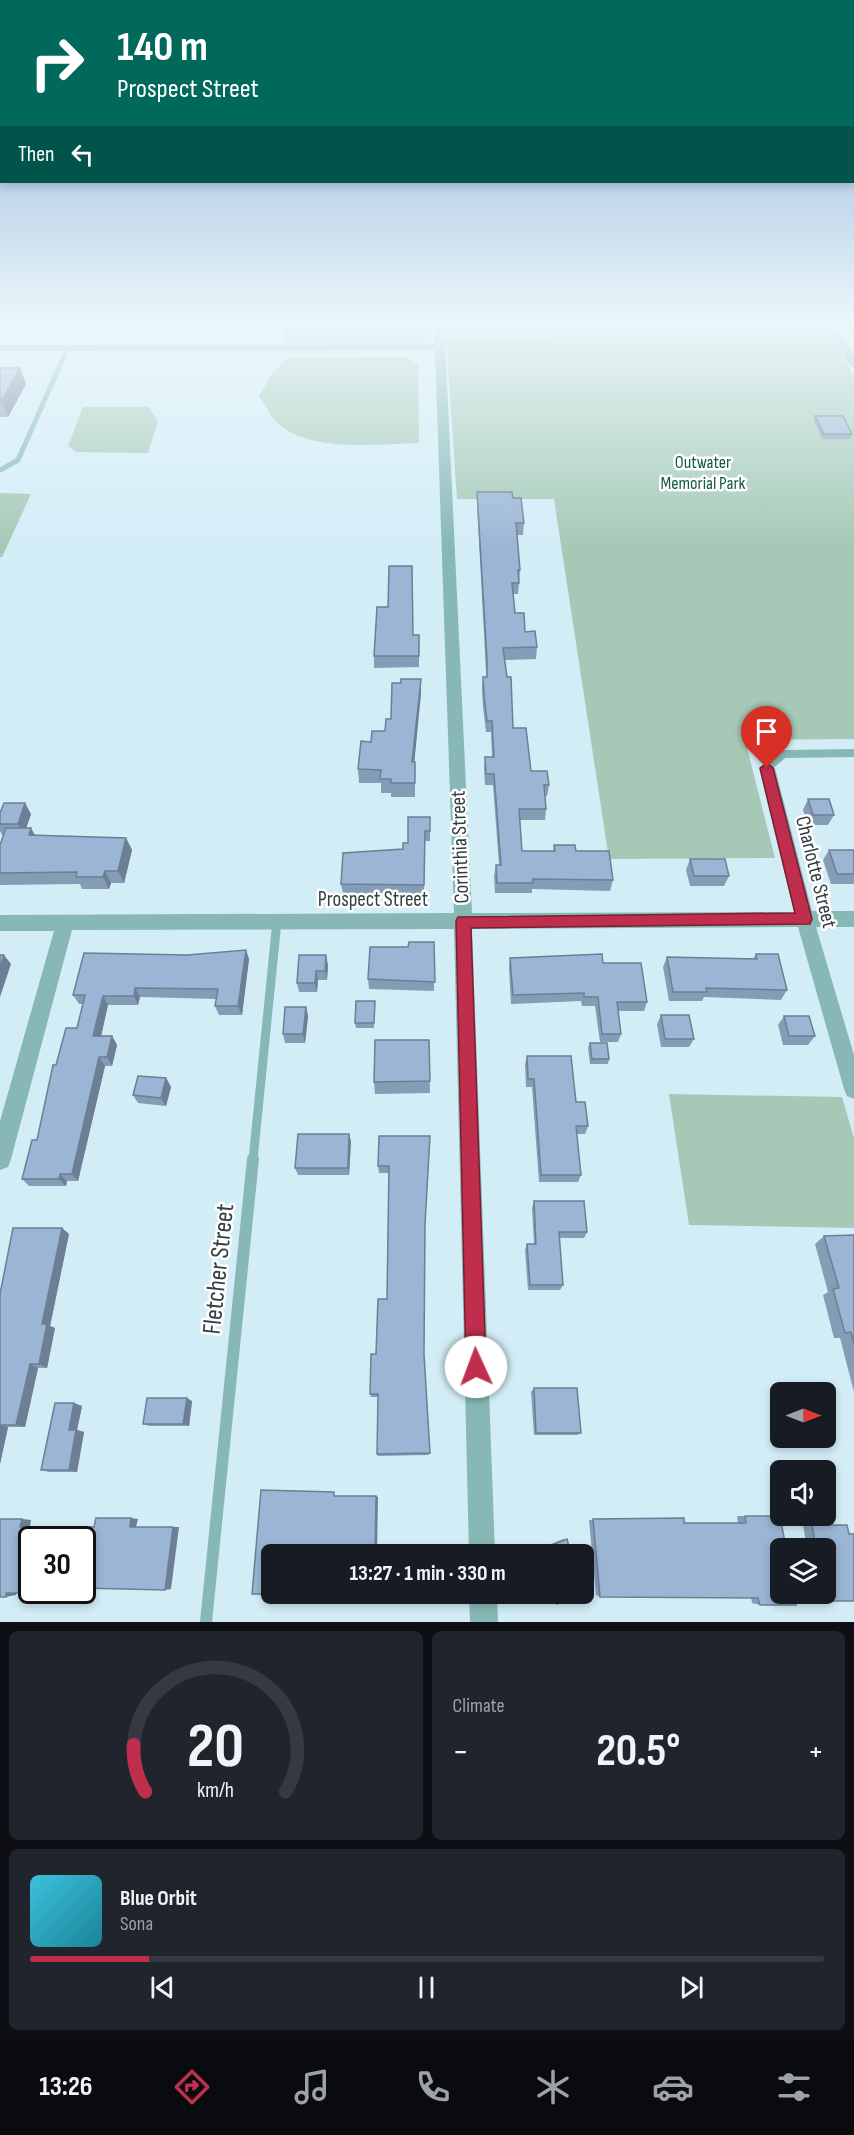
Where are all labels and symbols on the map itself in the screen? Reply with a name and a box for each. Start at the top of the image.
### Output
park label: Outwater Memorial Park [661,452,746,494]
pin [741,706,792,768]
street label: Corinthia Street [446,790,474,904]
street label: Charlotte Street [790,813,842,931]
street label: Prospect Street [318,887,428,912]
street label: Fletcher Street [197,1202,241,1336]
position arrow [444,1335,508,1399]
north arrow [770,1382,836,1448]
speed limit sign: 30 [18,1526,96,1604]

